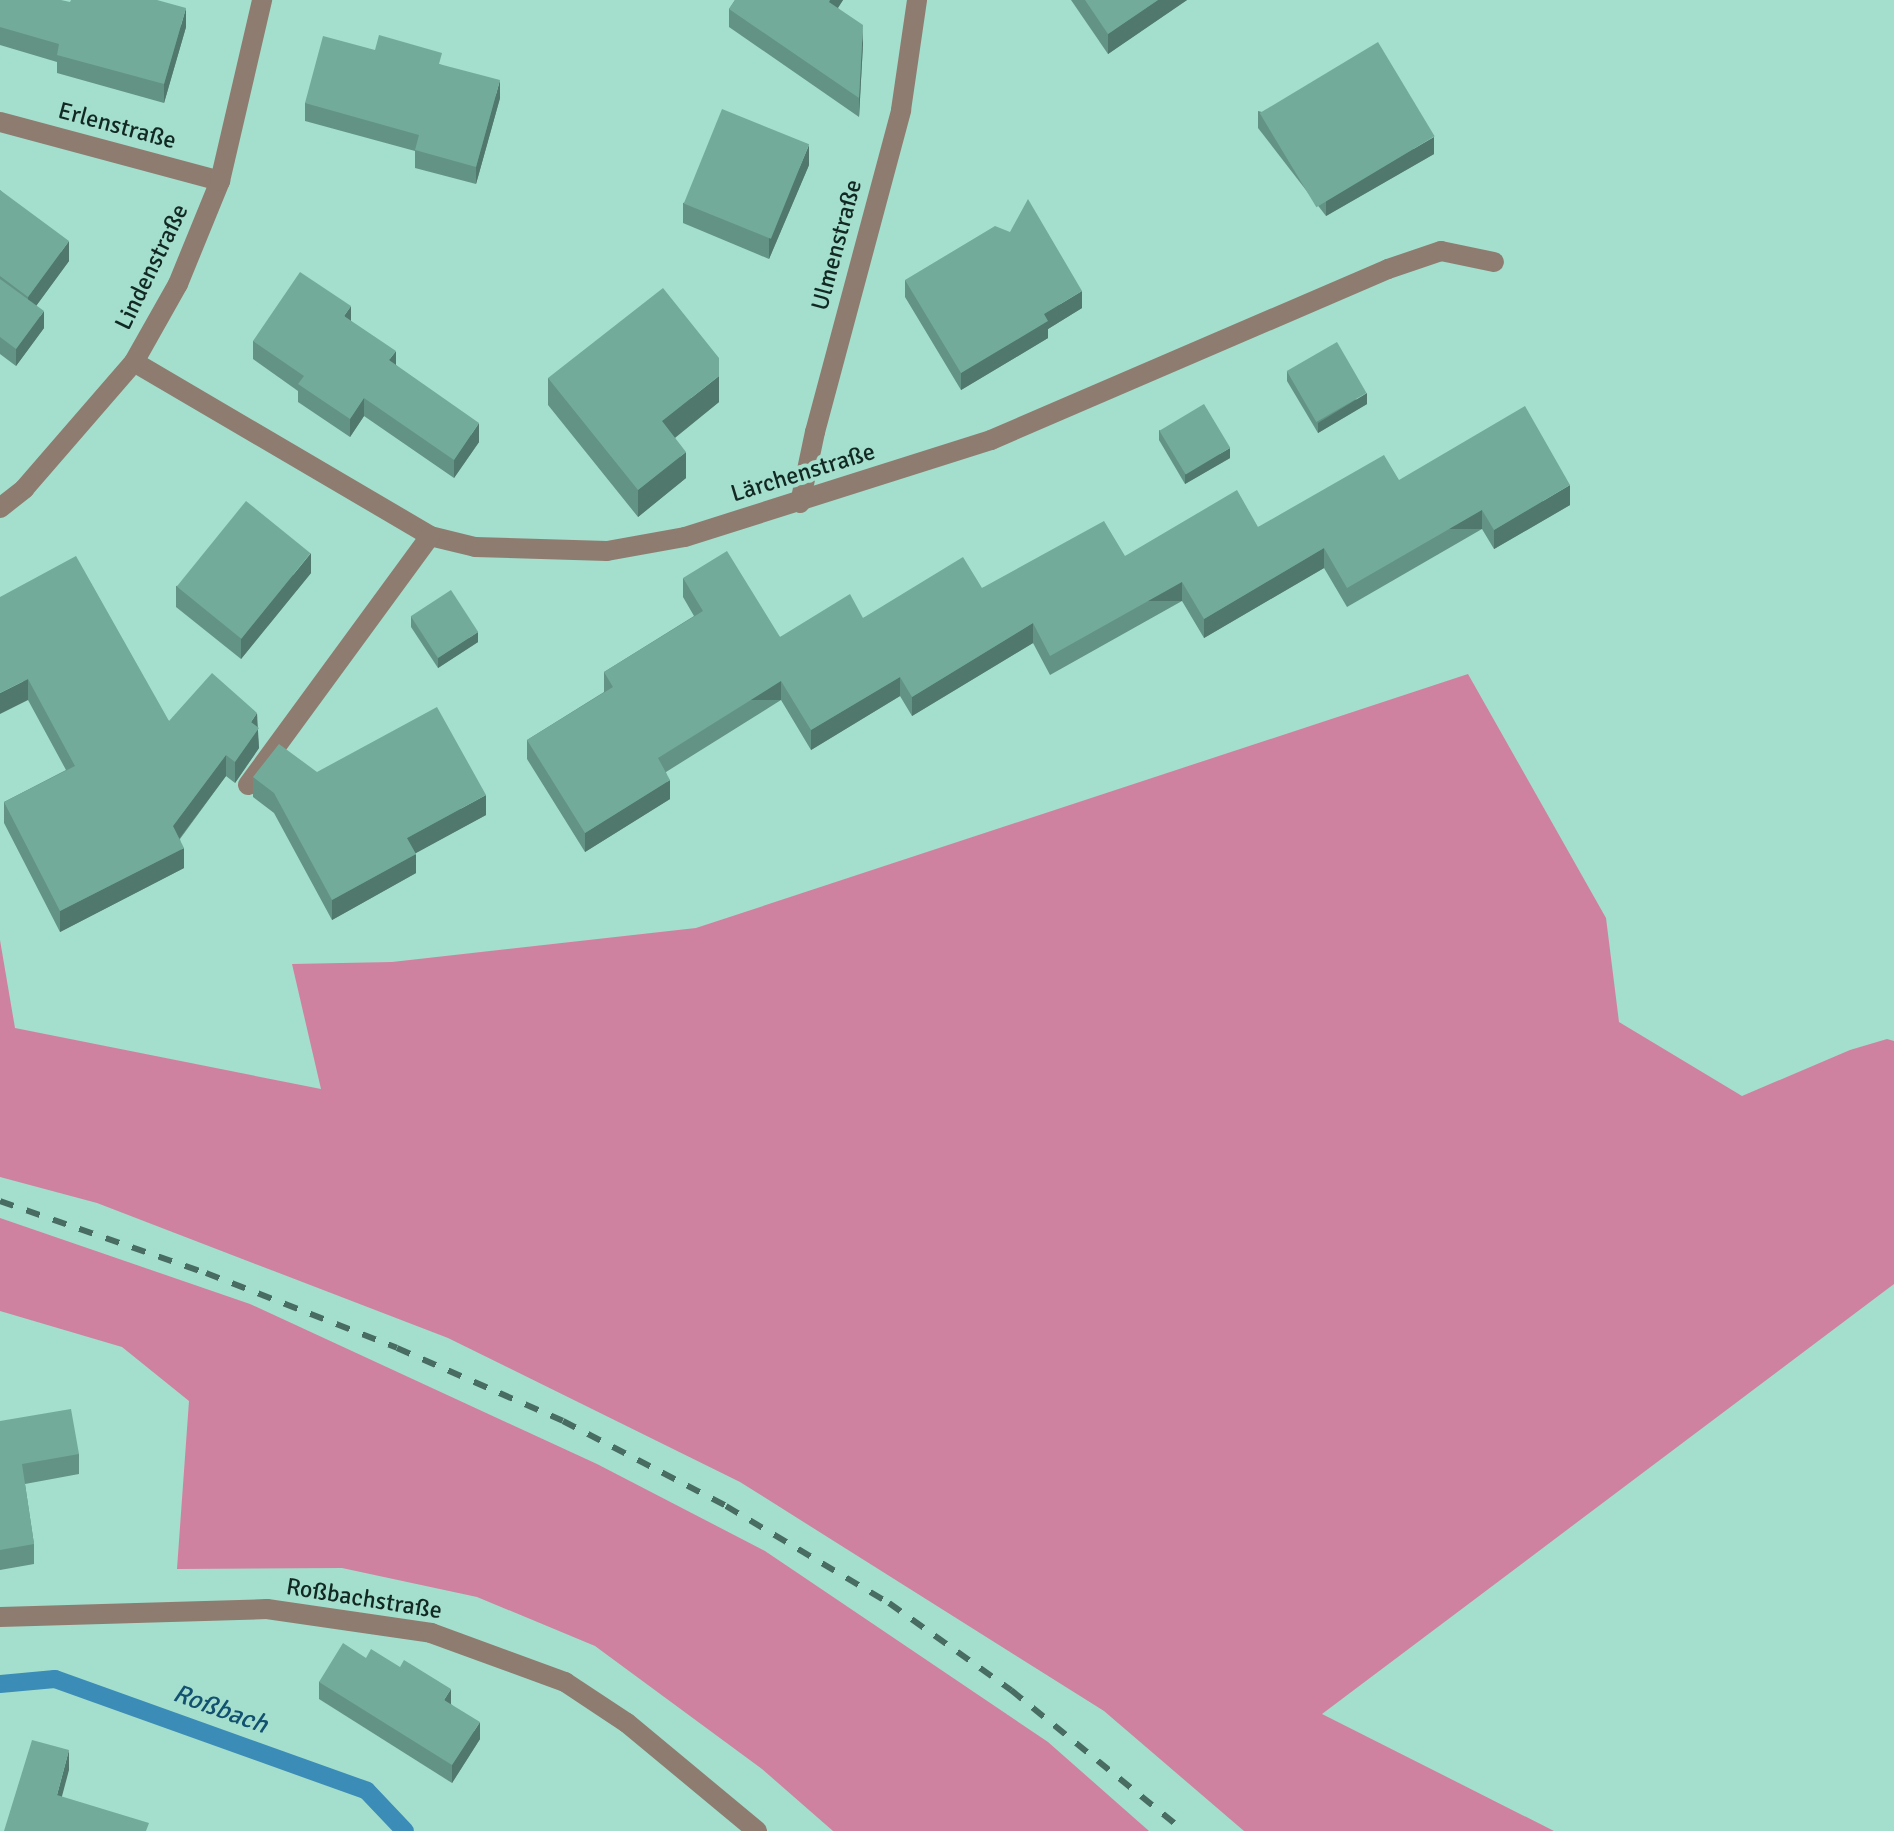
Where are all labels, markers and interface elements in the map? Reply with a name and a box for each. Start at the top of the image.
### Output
street label: Erlenstraße [55,96,179,156]
street label: Ulmenstraße [806,176,868,314]
street label: Lindenstraße [109,199,195,335]
street label: Lärchenstraße [727,437,879,509]
street label: Roßbachstraße [284,1572,444,1626]
water label: Roßbach [169,1679,271,1741]

